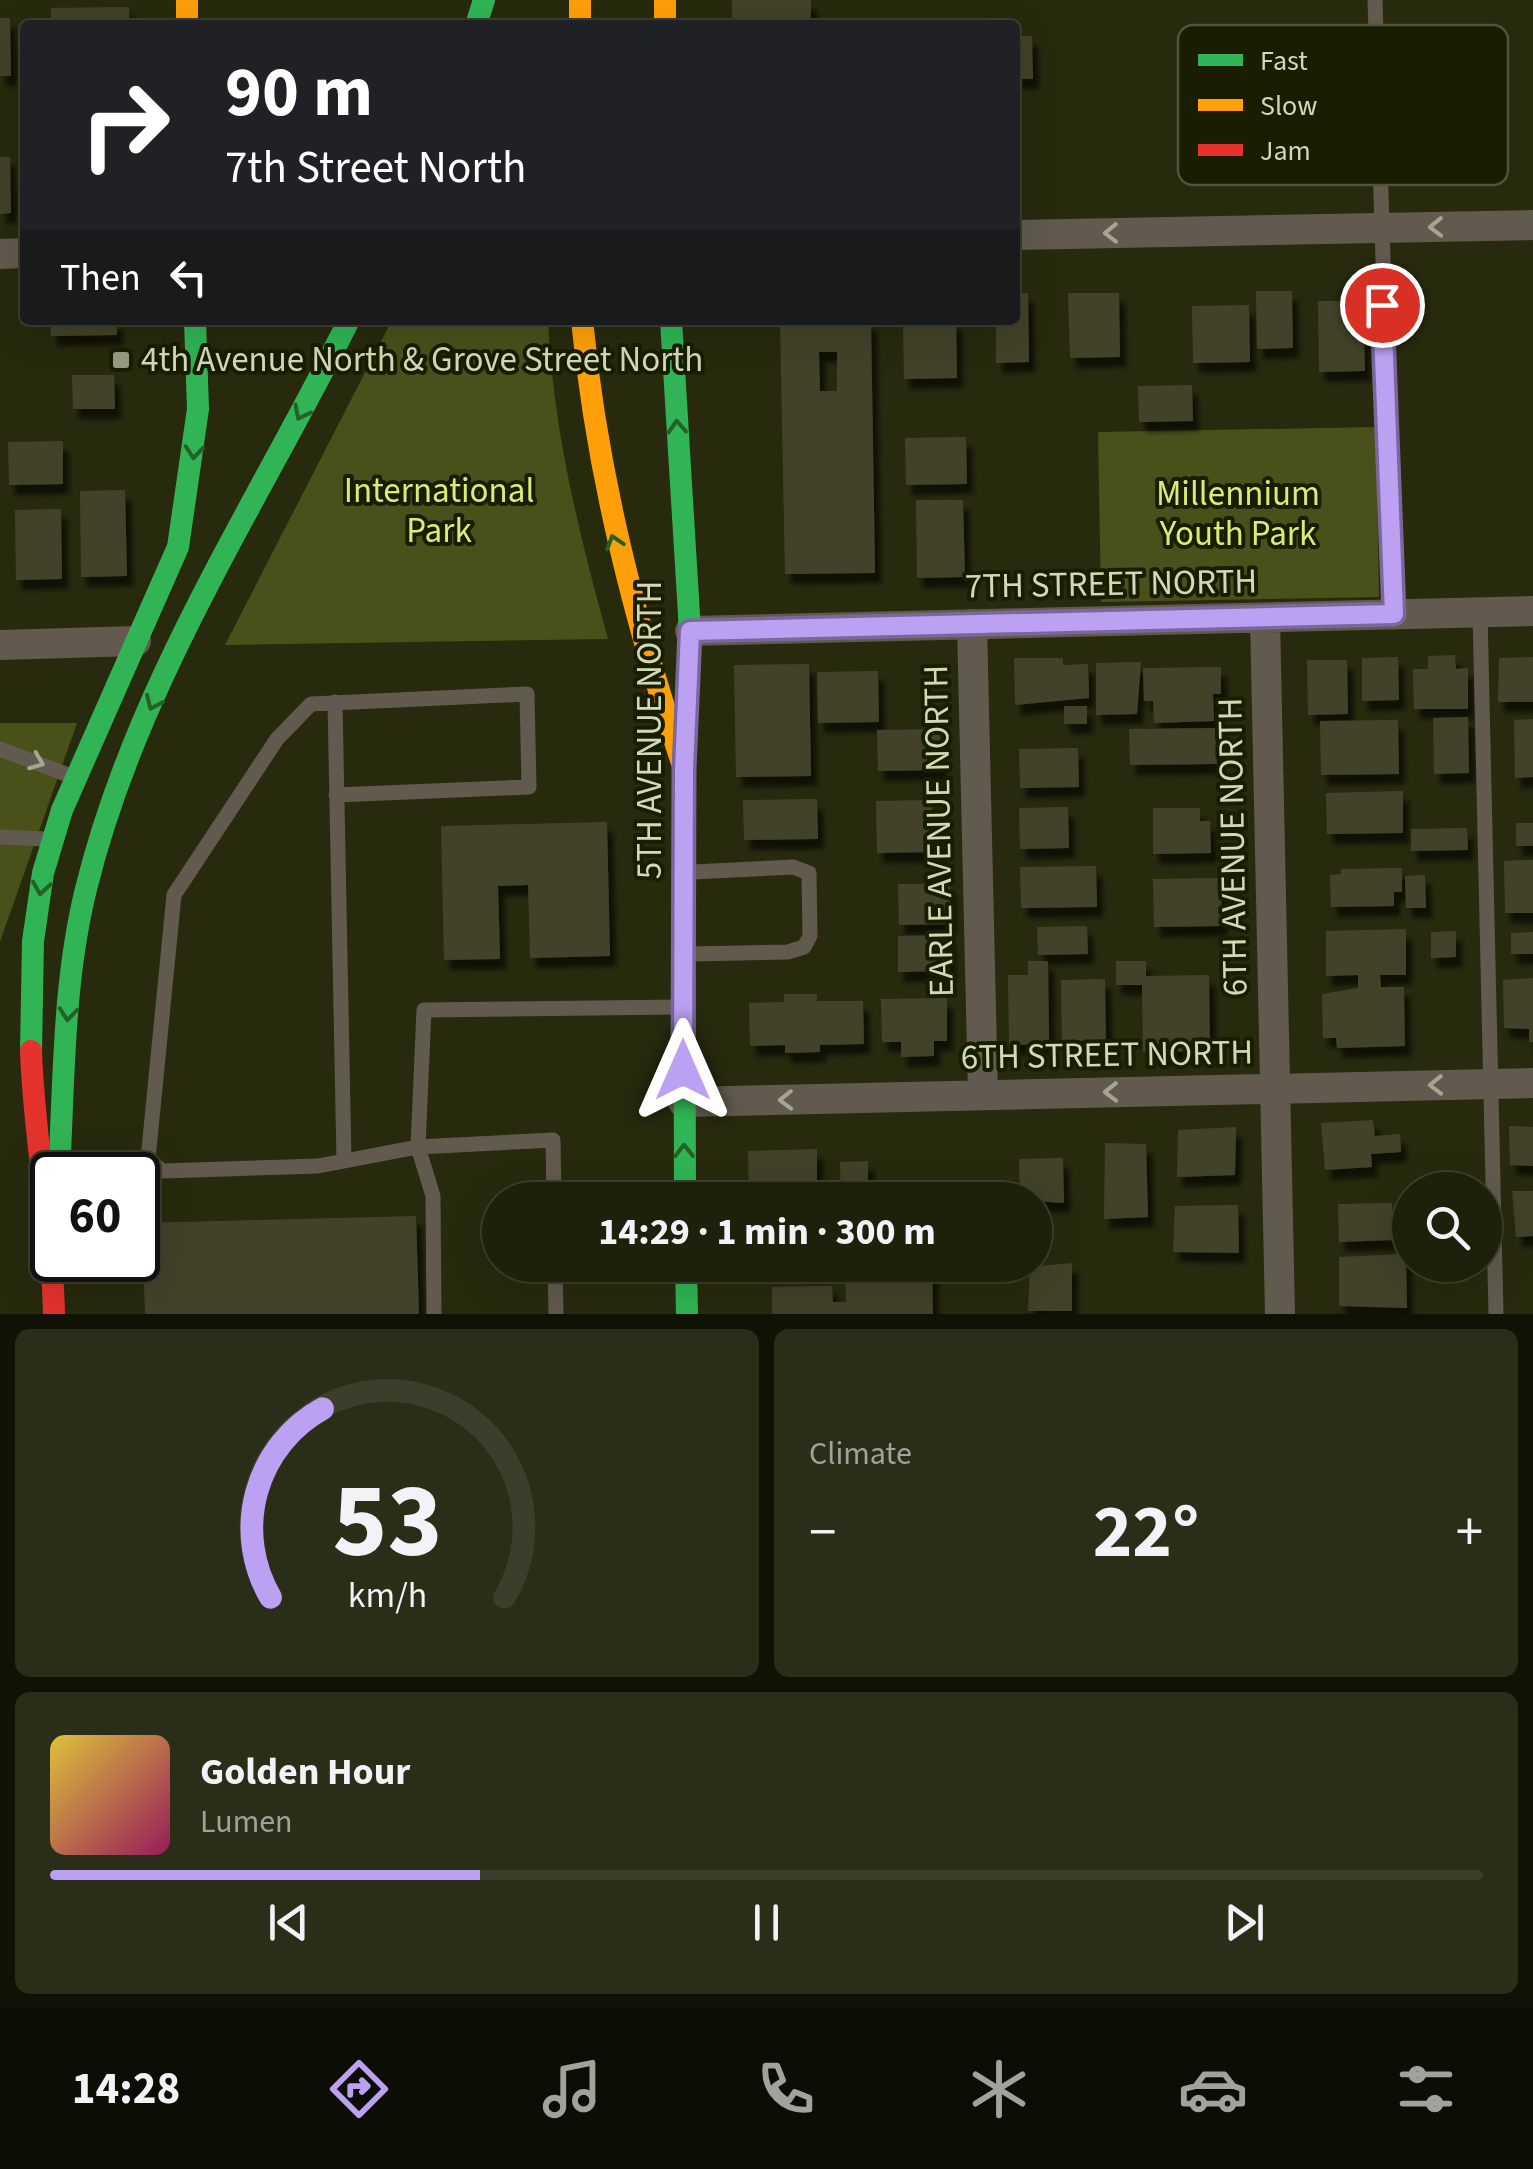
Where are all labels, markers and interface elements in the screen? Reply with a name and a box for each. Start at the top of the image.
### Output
legend [1178,25,1508,185]
text: Fast [1260,41,1308,81]
text: 90 m [225,43,373,143]
icon: right [60,60,190,190]
text: Slow [1260,86,1317,126]
text: Jam [1260,131,1311,171]
text: 7th Street North [225,136,527,200]
one-way arrow [1427,216,1443,237]
one-way arrow [1102,223,1118,244]
icon: left [161,250,216,305]
text: Then [60,251,141,305]
pin [1340,263,1425,348]
icon: arrive [1355,278,1410,333]
place label: 4th Avenue North & Grove Street North [141,335,703,385]
marker: 4th Avenue North & Grove Street North [110,349,132,371]
one-way arrow [294,403,313,421]
one-way arrow [667,418,688,434]
one-way arrow [183,445,205,461]
park label: International Park [344,466,534,556]
park label: Millennium Youth Park [1156,469,1320,559]
one-way arrow [605,534,626,551]
street label: 7TH STREET NORTH [964,556,1258,612]
street label: 5TH AVENUE NORTH [625,581,675,879]
street label: EARLE AVENUE NORTH [911,664,967,998]
one-way arrow [145,693,165,711]
street label: 6TH AVENUE NORTH [1205,697,1261,997]
one-way arrow [28,751,45,771]
one-way arrow [31,880,52,896]
one-way arrow [57,1007,79,1023]
position arrow [631,1018,735,1122]
street label: 6TH STREET NORTH [960,1027,1254,1083]
one-way arrow [1427,1075,1443,1096]
one-way arrow [1102,1082,1118,1103]
one-way arrow [777,1089,793,1110]
one-way arrow [673,1143,694,1159]
speed limit sign: 60 [30,1152,160,1282]
map controls [1392,1172,1502,1282]
button: search [1392,1172,1502,1282]
text: 14:29 · 1 min · 300 m [598,1205,936,1259]
text: Climate [809,1431,912,1477]
text: 53 [332,1449,442,1597]
text: 22° [1093,1479,1199,1586]
text: − [809,1494,836,1572]
text: + [1456,1494,1483,1572]
text: km/h [347,1570,427,1621]
text: Golden Hour [200,1745,410,1799]
text: Lumen [200,1799,293,1845]
icon: previous [261,1895,316,1950]
icon: pause [739,1895,794,1950]
icon: next [1217,1895,1272,1950]
icon: directions [324,2054,394,2124]
icon: music [537,2054,607,2124]
icon: phone [751,2054,821,2124]
icon: climate [964,2054,1034,2124]
icon: car [1178,2054,1248,2124]
icon: filters [1391,2054,1461,2124]
text: 14:28 [72,2057,180,2121]

